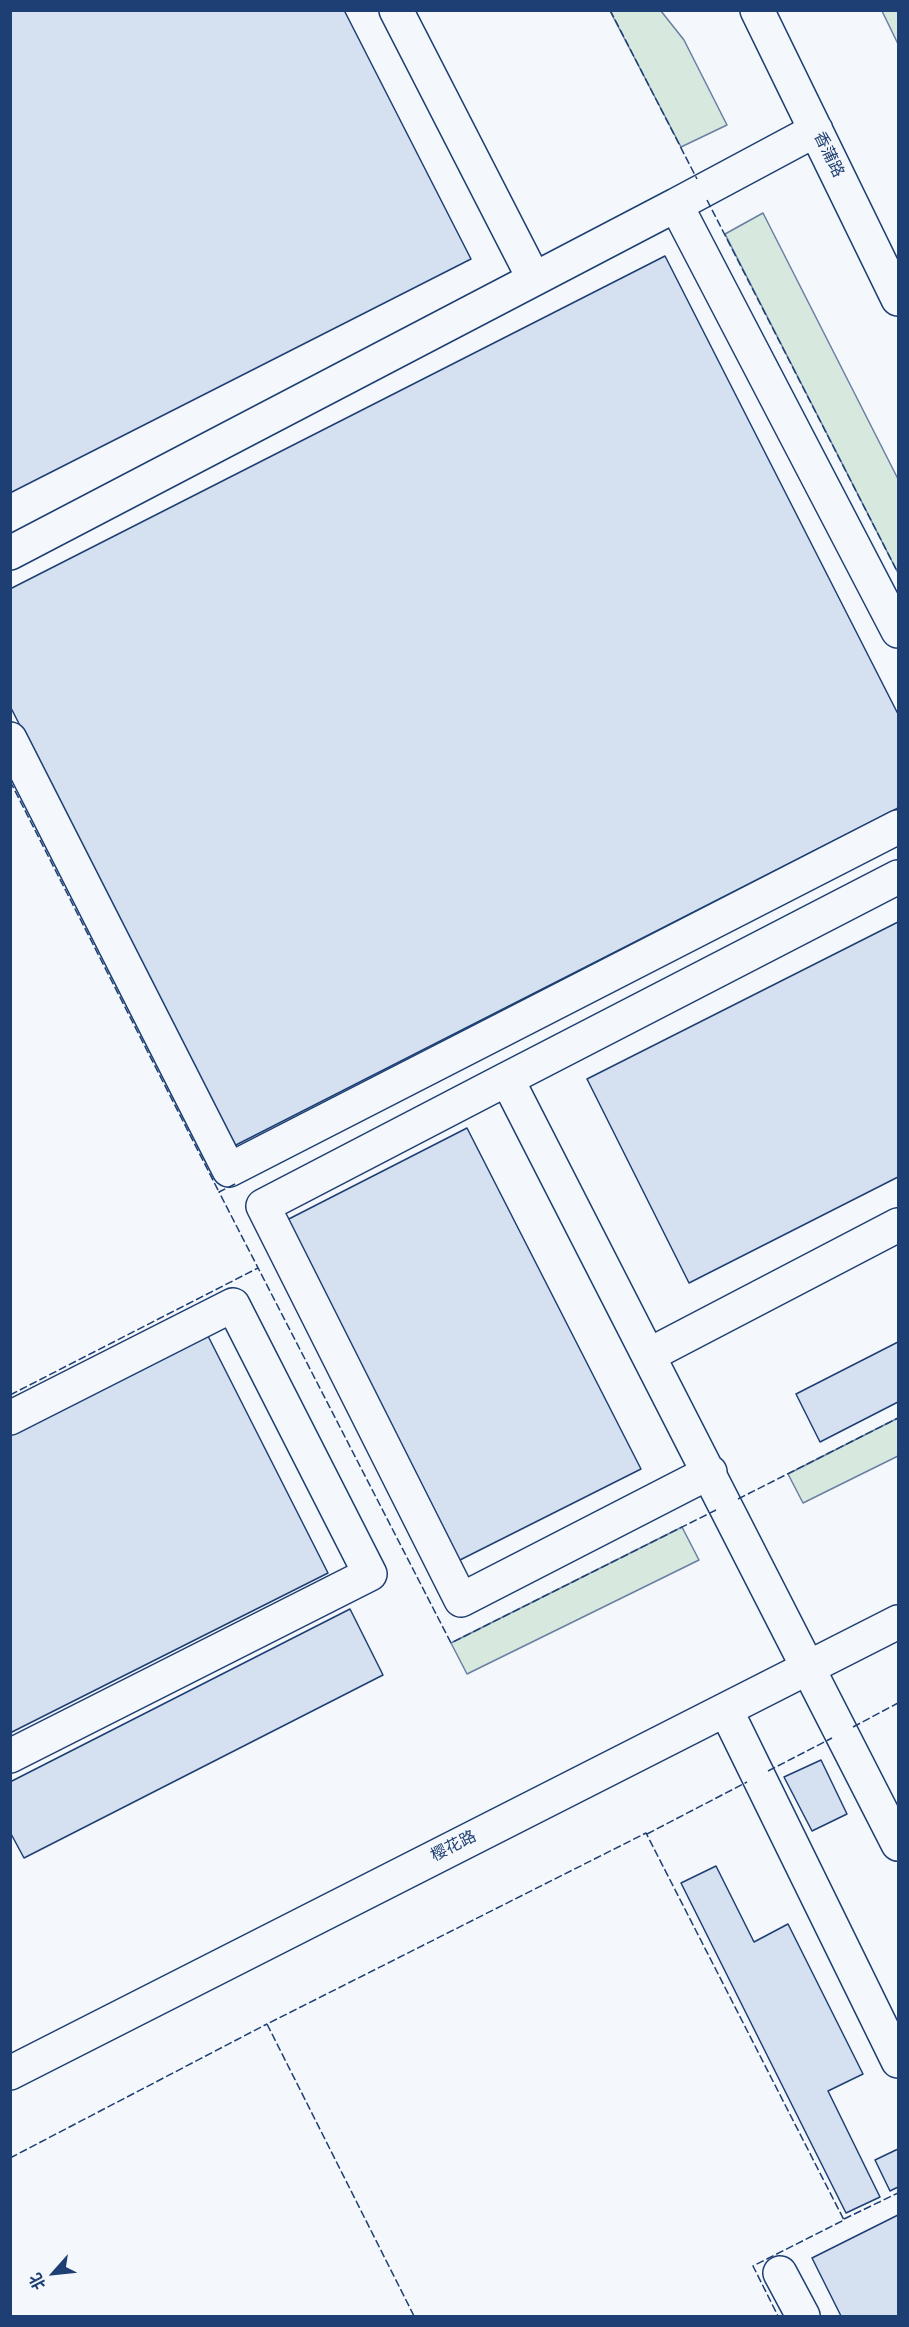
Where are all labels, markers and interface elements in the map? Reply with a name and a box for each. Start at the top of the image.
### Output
street label: 香蒲路 [809,129,847,181]
street label: 樱花路 [428,1828,480,1866]
north arrow [24,2243,84,2303]
text: 北 [25,2269,51,2293]

